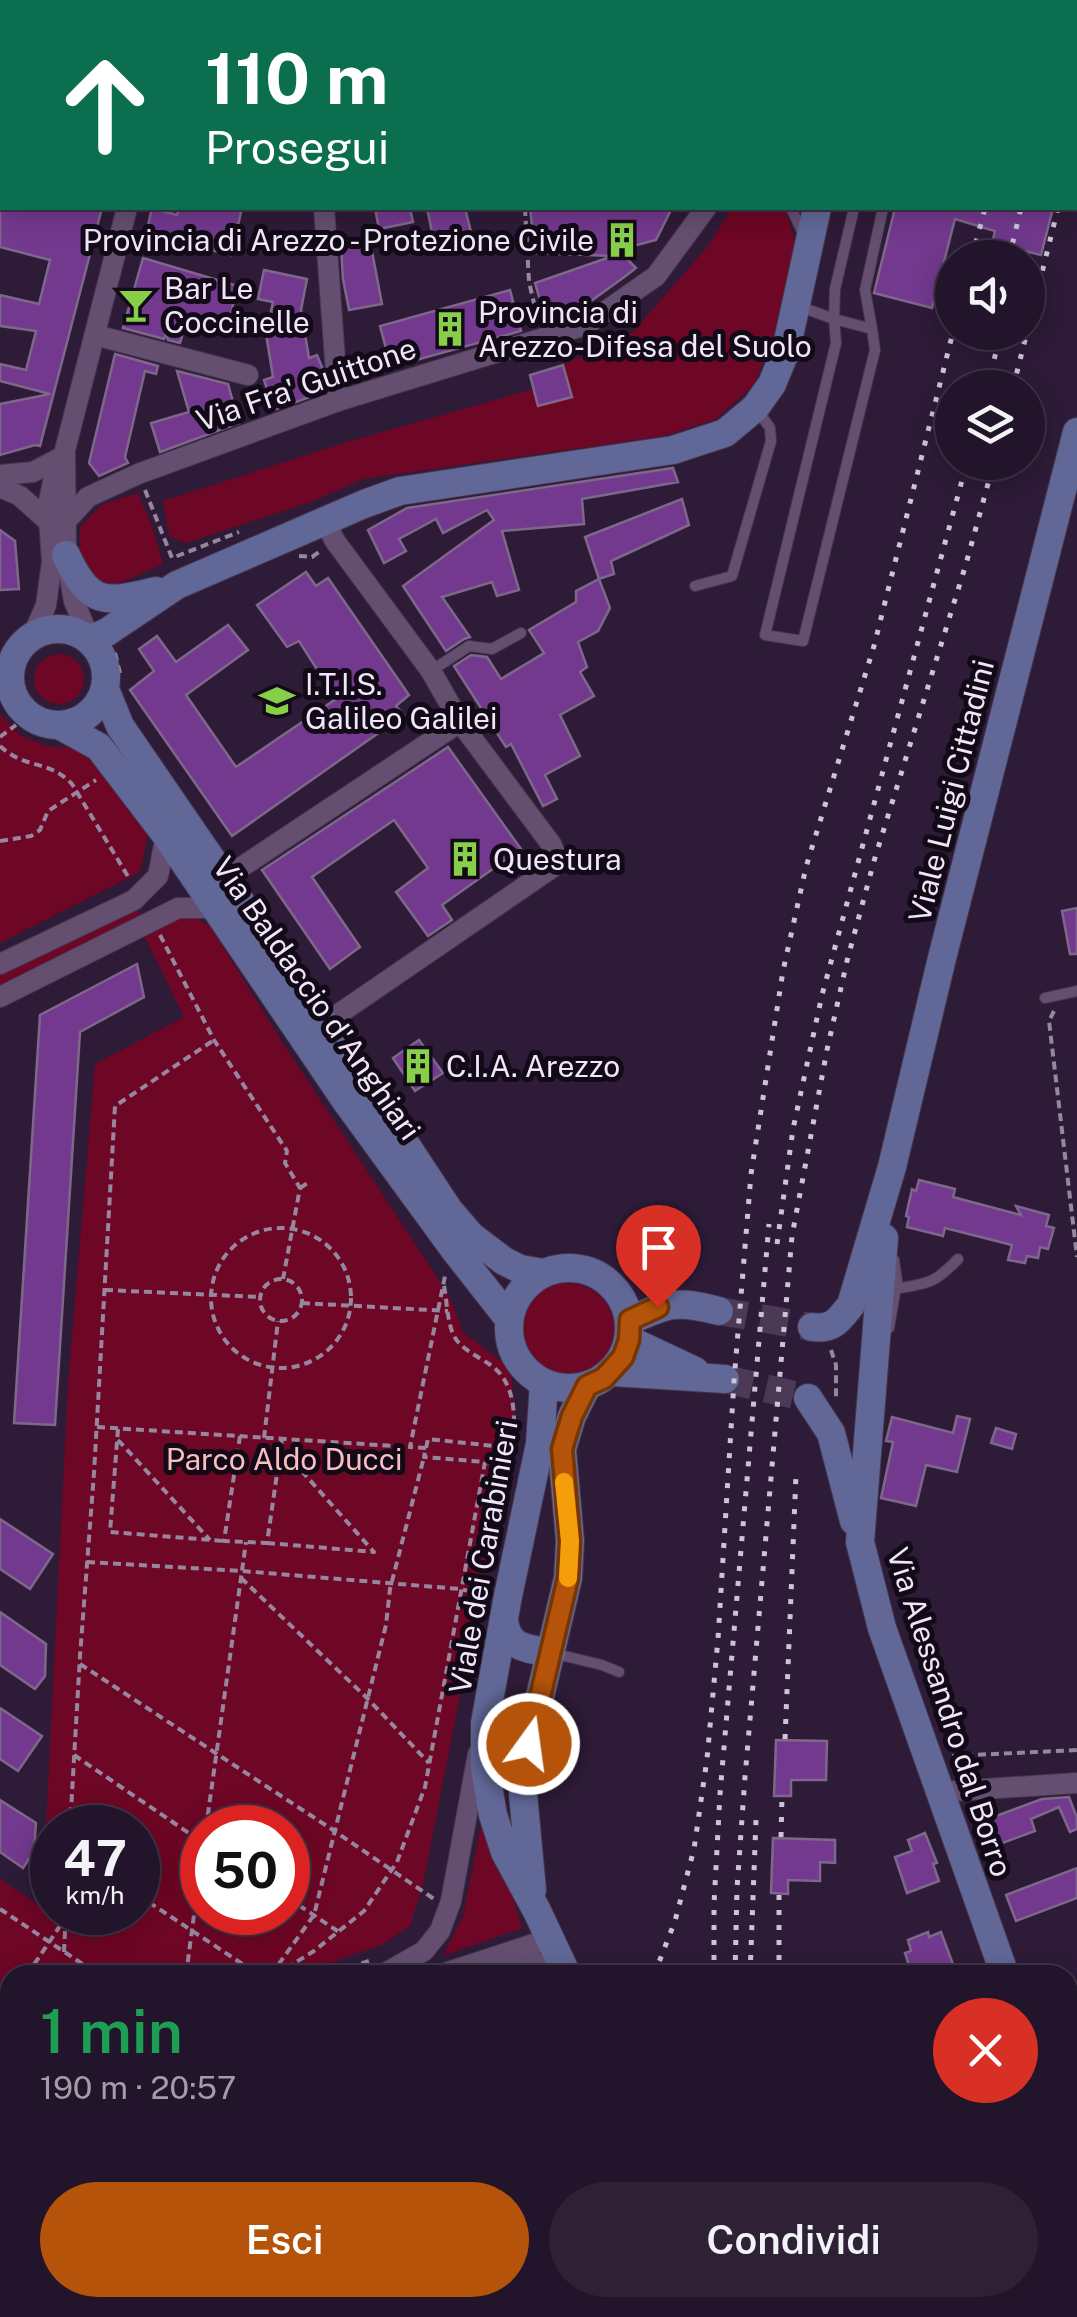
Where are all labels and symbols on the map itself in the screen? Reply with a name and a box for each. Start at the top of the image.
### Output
building icon: Provincia di Arezzo - Protezione Civile [603,221,641,259]
place label: Provincia di Arezzo - Protezione Civile [83,222,594,258]
place label: Bar Le Coccinelle [164,270,310,340]
bar icon: Bar Le Coccinelle [117,286,155,324]
place label: Provincia di Arezzo-Difesa del Suolo [478,294,812,364]
building icon: Provincia di Arezzo-Difesa del Suolo [431,310,469,348]
street label: Via Fra' Guittone [191,330,421,438]
street label: Viale Luigi Cittadini [901,656,1001,926]
place label: I.T.I.S. Galileo Galilei [305,666,497,736]
school or university icon: I.T.I.S. Galileo Galilei [258,682,296,720]
building icon: Questura [446,840,484,878]
place label: Questura [493,841,621,877]
street label: Via Baldaccio d'Anghiari [206,850,428,1146]
building icon: C.I.A. Arezzo [399,1047,437,1085]
place label: C.I.A. Arezzo [446,1048,620,1084]
pin [616,1205,701,1308]
street label: Viale dei Carabinieri [441,1417,525,1697]
park label: Parco Aldo Ducci [166,1441,402,1477]
street label: Via Alessandro dal Borro [880,1543,1020,1881]
position arrow [477,1692,581,1796]
speed limit sign: 50 [180,1805,310,1935]

